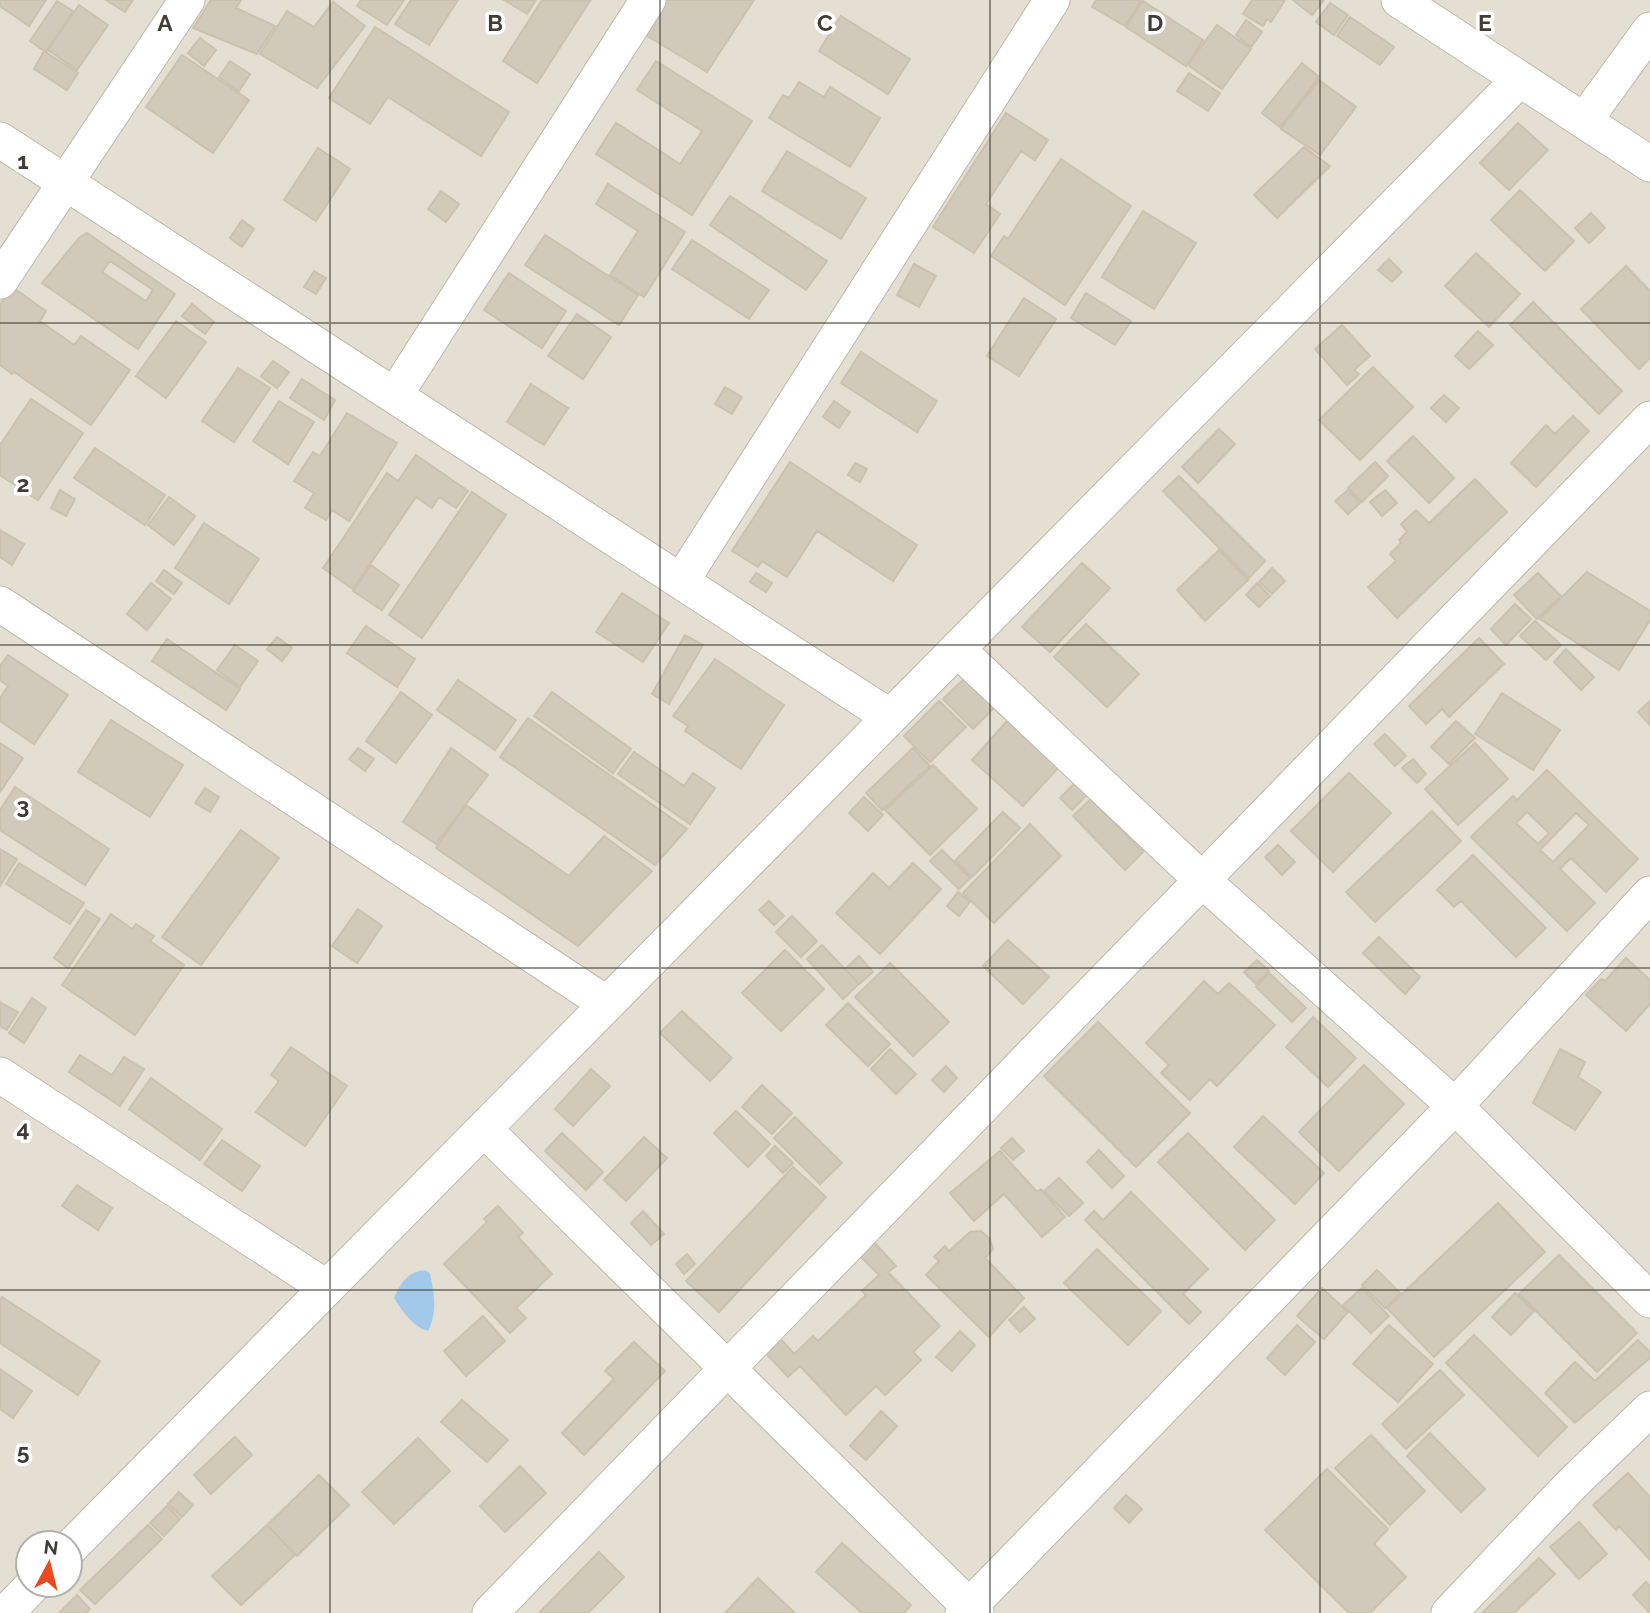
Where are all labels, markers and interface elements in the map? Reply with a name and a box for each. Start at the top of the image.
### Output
text: A [157,9,173,36]
text: B [487,9,503,36]
text: C [817,9,833,36]
text: D [1147,9,1163,36]
text: E [1478,9,1492,36]
text: 1 [17,147,29,174]
text: 2 [17,470,29,497]
text: 3 [17,792,29,819]
text: 4 [16,1115,30,1142]
text: 5 [17,1438,30,1465]
north arrow [14,1529,84,1599]
text: N [43,1535,60,1559]

